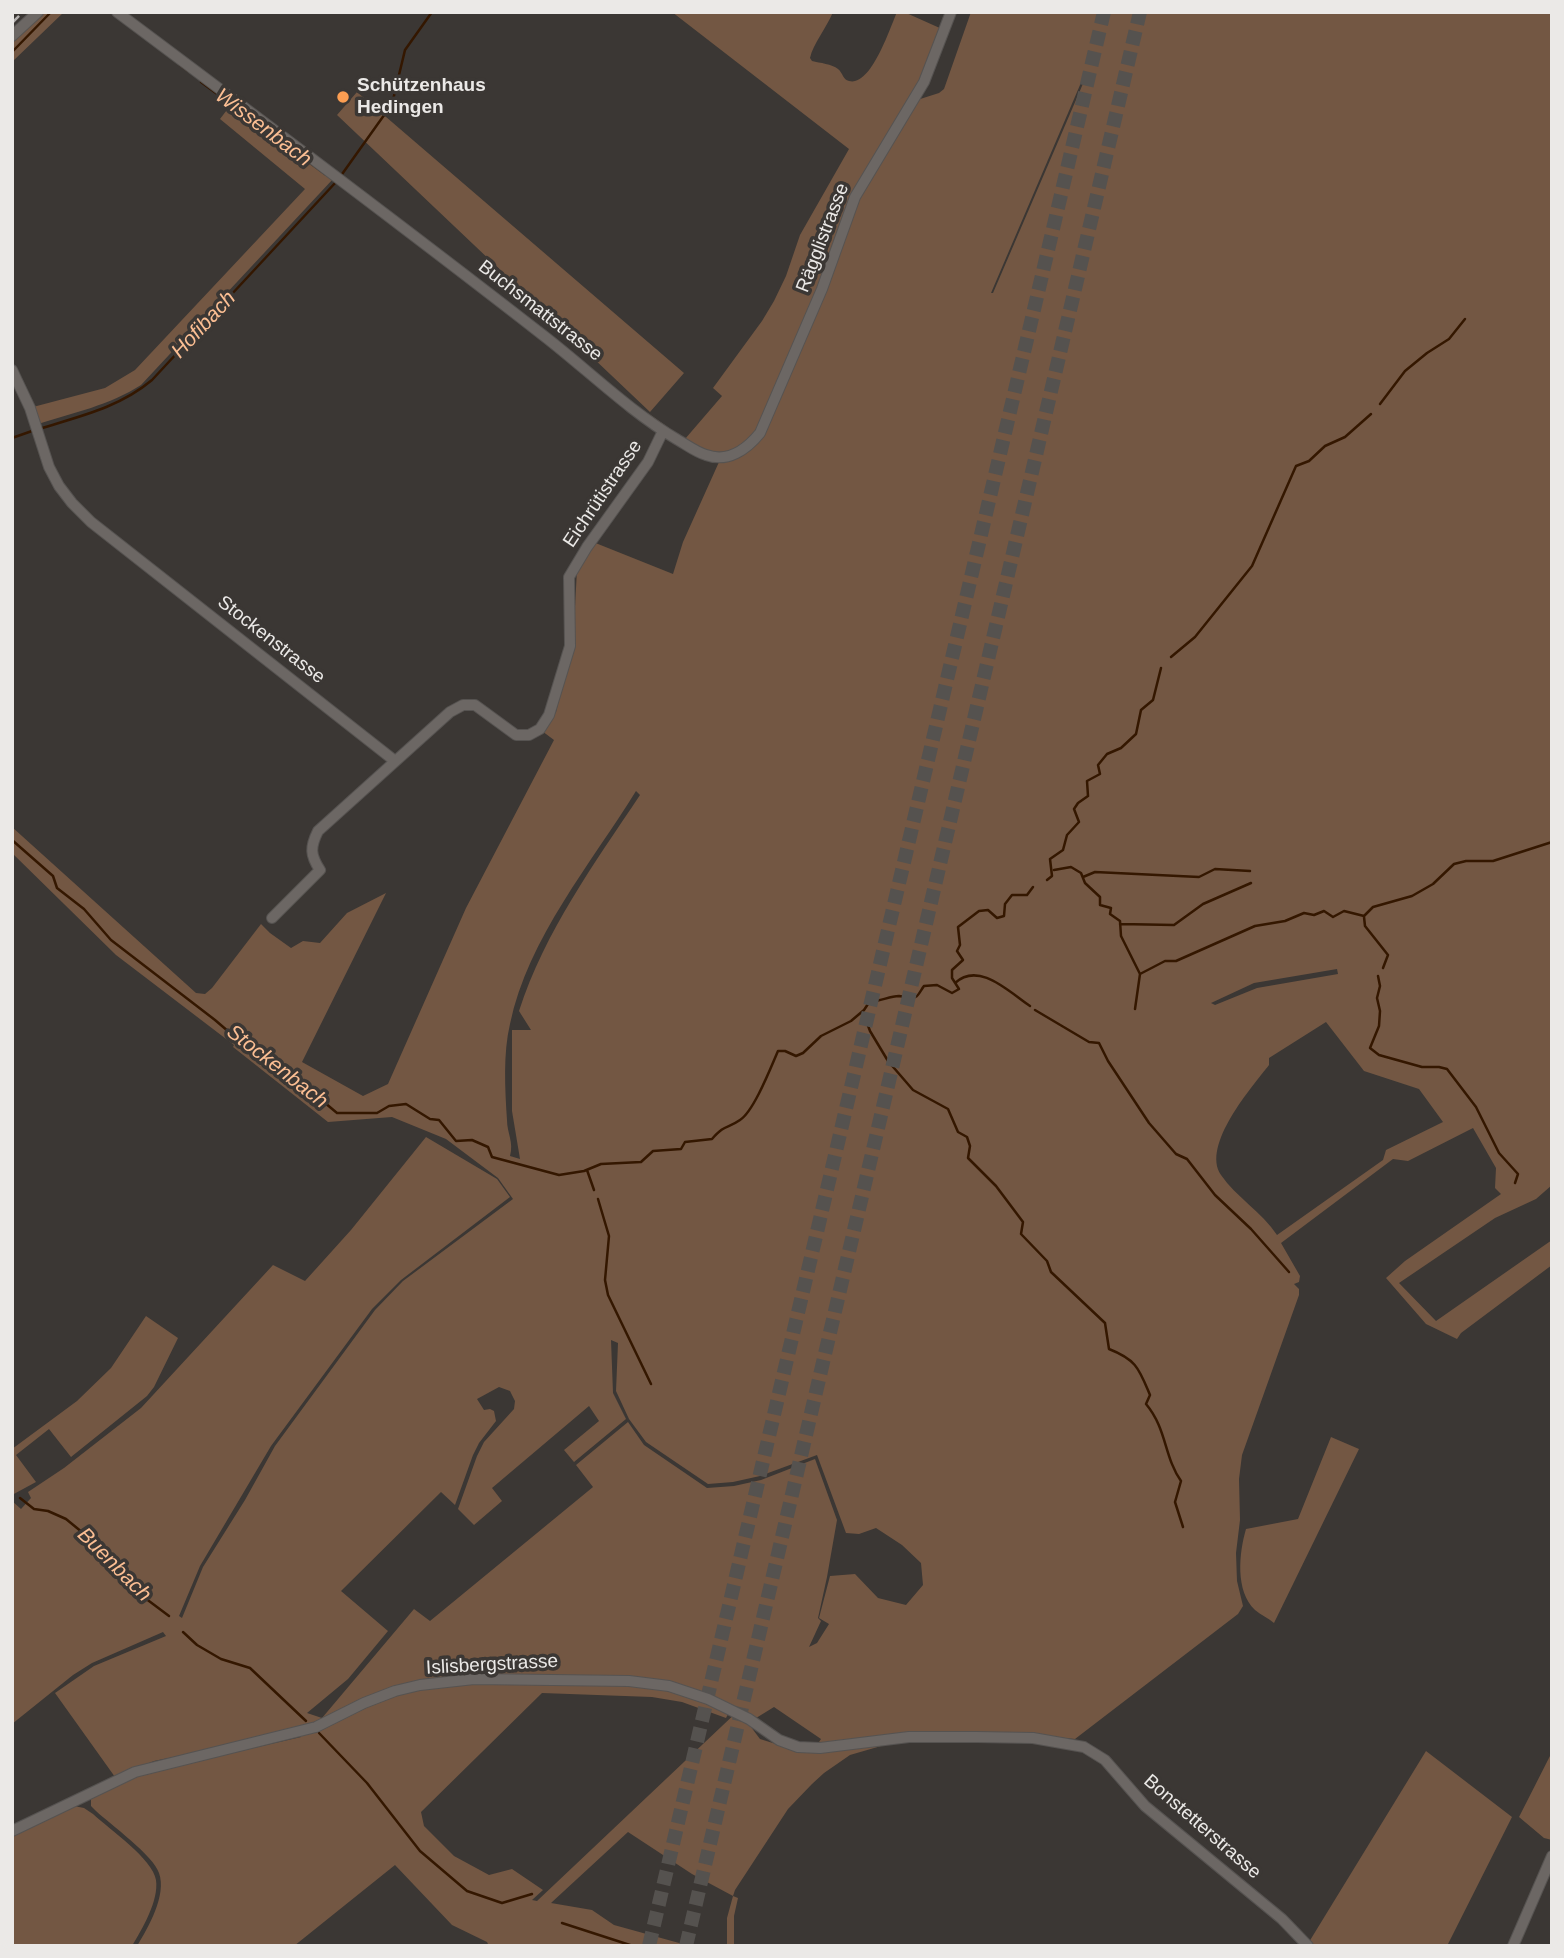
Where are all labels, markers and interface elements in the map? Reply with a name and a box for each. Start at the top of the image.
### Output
place label: Schützenhaus Hedingen [357,75,486,119]
water label: Wissenbach [210,84,316,172]
marker: Schützenhaus Hedingen [335,89,351,105]
street label: Rägglistrasse [792,180,854,296]
street label: Buchsmattstrasse [473,256,607,366]
water label: Hofibach [167,286,241,364]
street label: Eichrütistrasse [559,436,647,552]
street label: Stockenstrasse [213,591,329,689]
water label: Stockenbach [221,1020,333,1114]
water label: Buenbach [72,1523,156,1607]
street label: Islisbergstrasse [425,1650,559,1680]
street label: Bonstetterstrasse [1139,1770,1265,1884]

